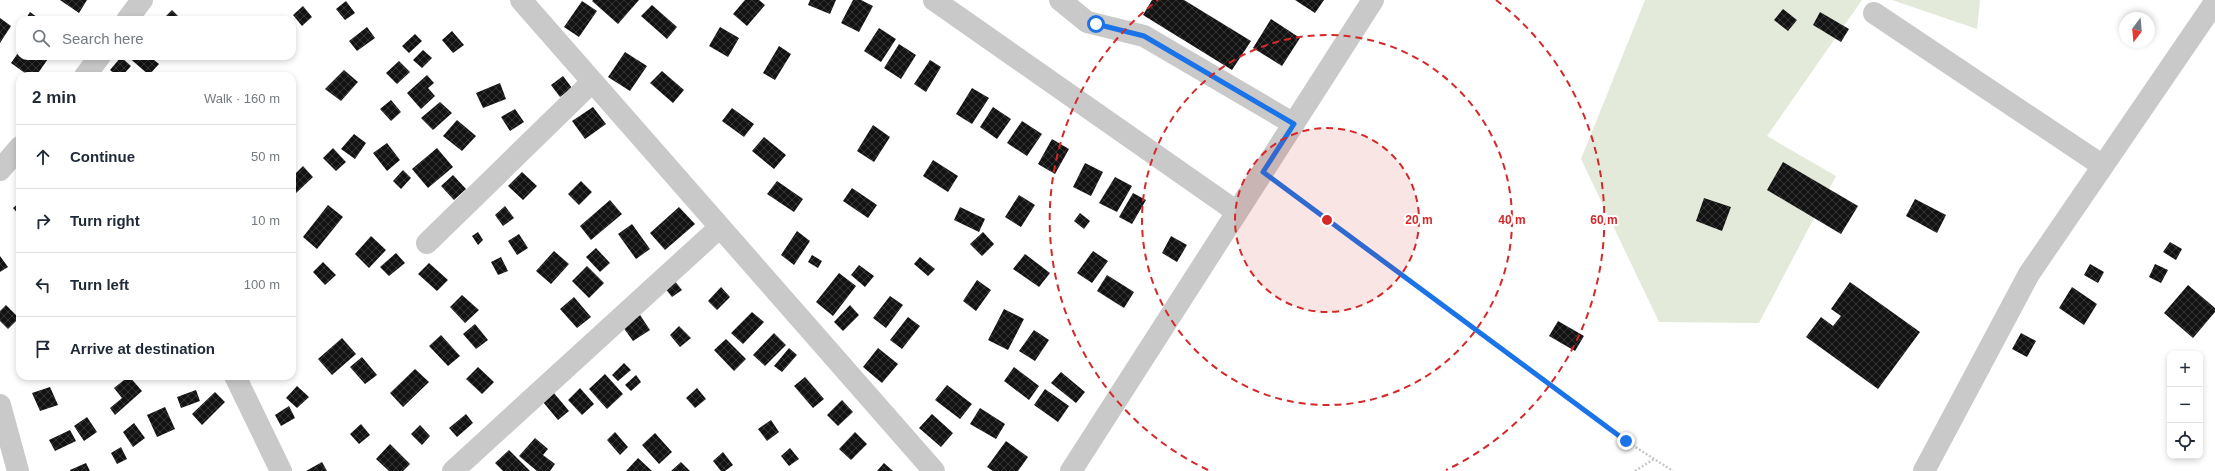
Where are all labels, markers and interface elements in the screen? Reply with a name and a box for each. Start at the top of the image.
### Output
north arrow [2119,12,2155,48]
route start [1087,15,1105,33]
search box [16,16,296,60]
icon: search [30,27,52,49]
text: Search here [62,30,144,47]
text: 2 min [32,88,76,107]
text: Walk · 160 m [204,91,280,106]
icon: ahead [32,146,54,168]
text: Continue [70,148,135,165]
text: 50 m [251,149,280,164]
icon: right [32,210,54,232]
text: Turn right [70,212,140,229]
text: 10 m [251,213,280,228]
centre of rings [1320,213,1334,227]
text: 20 m [1405,213,1433,227]
text: 40 m [1498,213,1526,227]
text: 60 m [1590,213,1618,227]
icon: left [32,274,54,296]
text: Turn left [70,276,129,293]
text: 100 m [244,277,280,292]
icon: arrive [32,338,54,360]
text: Arrive at destination [70,340,215,357]
map controls [2167,351,2203,459]
button: + [2167,351,2203,387]
button: − [2167,387,2203,423]
button: locate [2167,423,2203,459]
route end [1617,432,1635,450]

